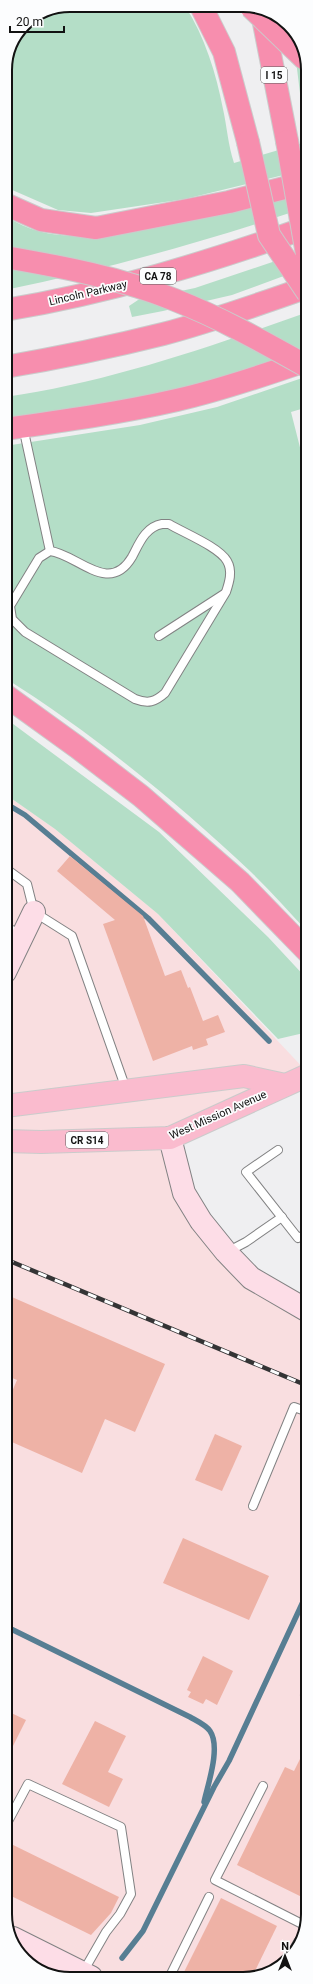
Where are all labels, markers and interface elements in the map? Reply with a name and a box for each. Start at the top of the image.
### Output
scale bar [10,8,64,34]
text: 20 m [16,15,43,29]
road number: I 15 [261,67,287,83]
road number: CA 78 [140,268,176,284]
street label: Lincoln Parkway [48,278,129,308]
street label: West Mission Avenue [167,1088,269,1142]
road number: CR S14 [66,1132,108,1148]
north arrow [265,1936,305,1976]
text: N [281,1940,289,1953]

